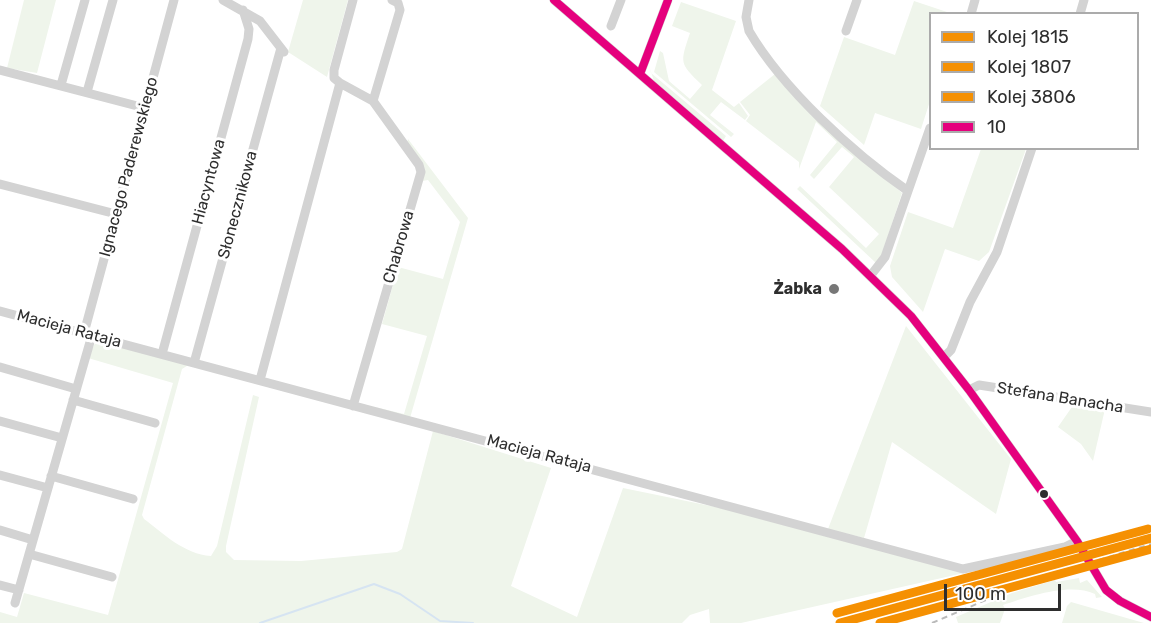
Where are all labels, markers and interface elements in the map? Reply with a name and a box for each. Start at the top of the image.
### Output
legend [929,12,1139,150]
text: Kolej 1815 [987,26,1069,48]
text: Kolej 1807 [987,56,1071,78]
street label: Ignacego Paderewskiego [96,75,162,259]
text: Kolej 3806 [987,86,1076,108]
text: 10 [987,116,1006,138]
street label: Hiacyntowa [188,137,230,227]
street label: Słonecznikowa [214,149,262,261]
street label: Chabrowa [379,208,419,286]
place label: Żabka [773,279,822,299]
marker: Żabka [827,282,841,296]
street label: Macieja Rataja [15,306,123,352]
street label: Stefana Banacha [995,379,1125,417]
street label: Macieja Rataja [485,431,593,477]
unlabelled marker [1038,488,1050,500]
scale bar [947,572,1064,610]
text: 100 m [955,583,1006,605]

